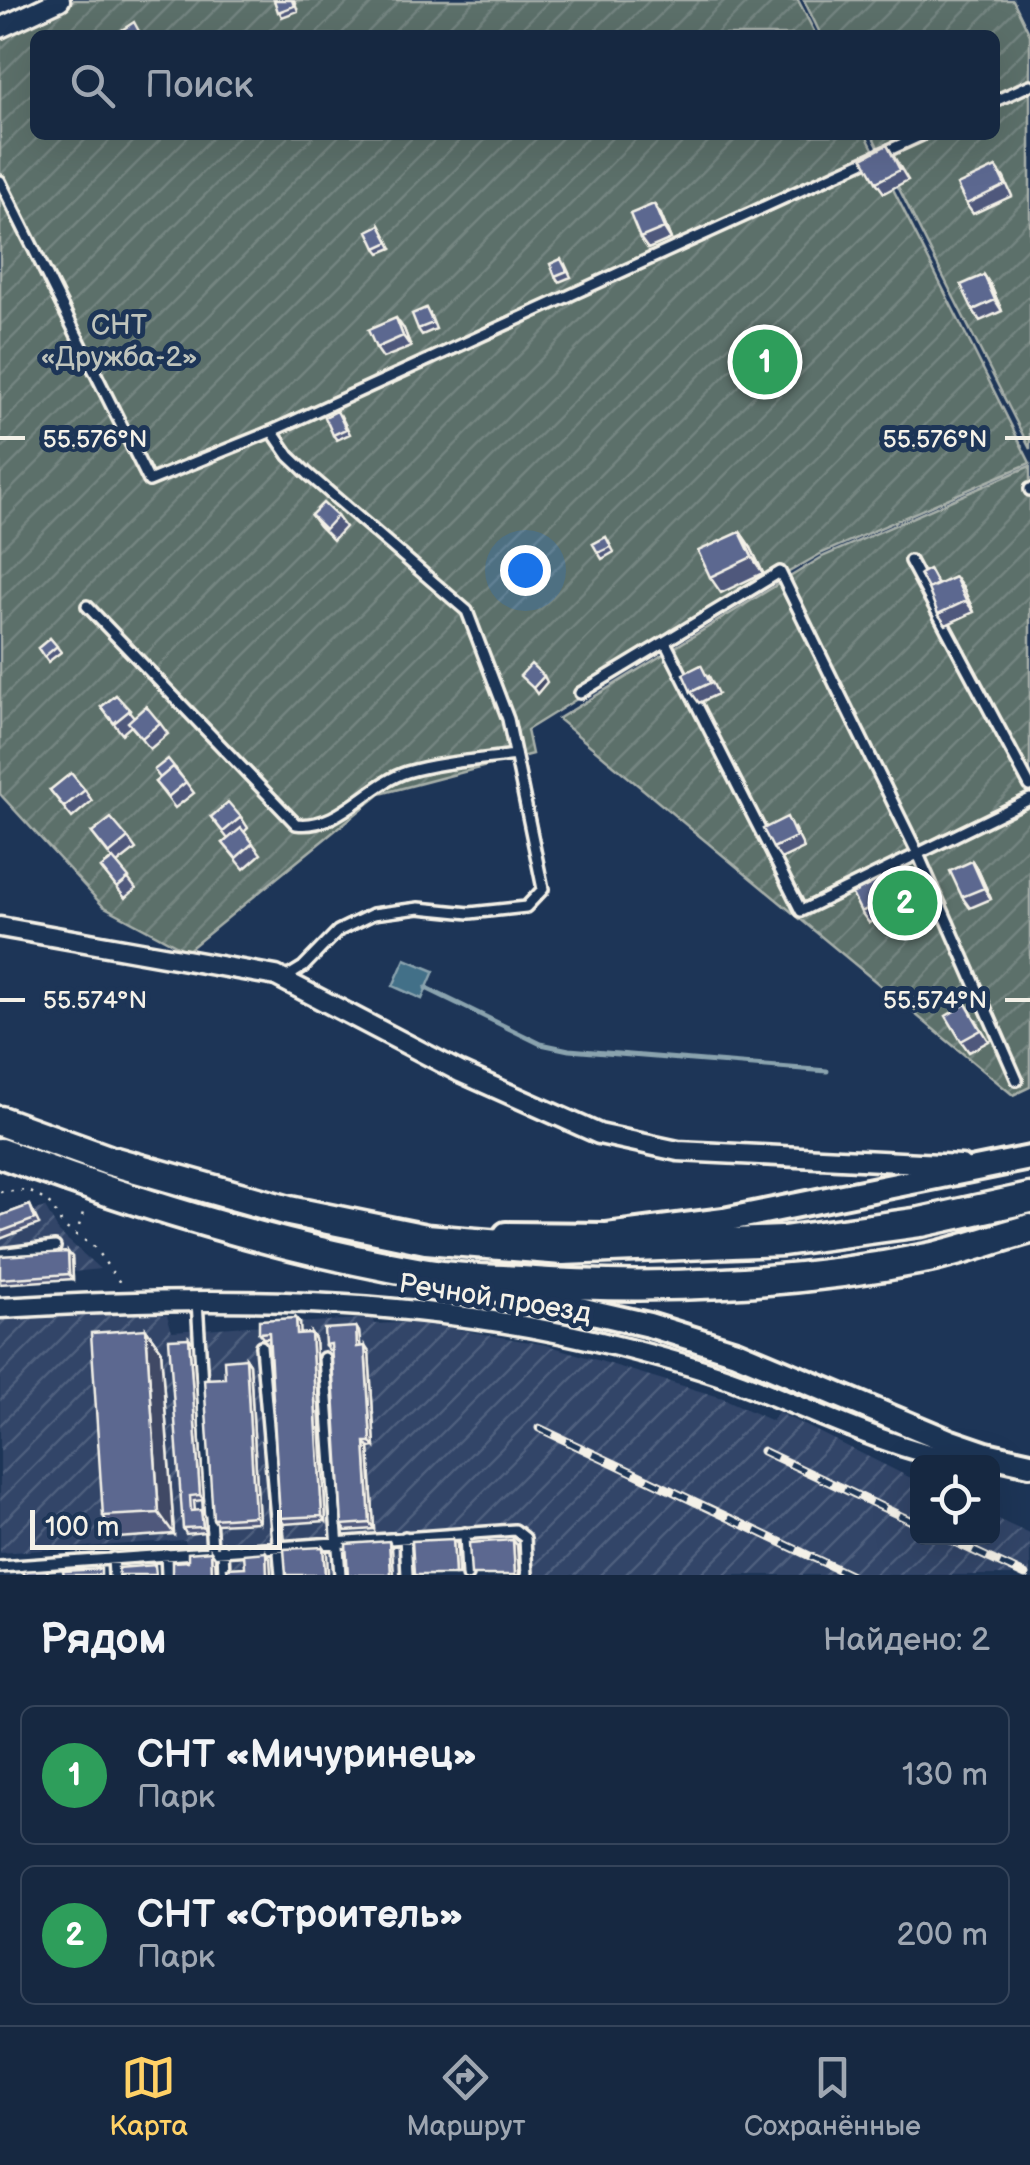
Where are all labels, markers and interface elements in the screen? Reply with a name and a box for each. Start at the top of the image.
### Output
search box [30,30,1000,140]
icon: search [65,58,120,113]
text: Поиск [145,63,253,108]
park label: СНТ «Дружба-2» [40,309,198,374]
pin: 1 [732,324,798,400]
text: 55.576°N [42,424,148,455]
text: 55.576°N [882,424,988,455]
your location [500,545,551,596]
pin: 2 [872,866,938,940]
text: 55.574°N [43,985,147,1016]
text: 55.574°N [883,985,987,1016]
street label: Речной проезд [396,1267,593,1330]
map controls [910,1455,1000,1545]
button: locate [910,1455,1000,1545]
scale bar [30,1505,282,1550]
text: 100 m [45,1511,119,1544]
text: Рядом [40,1615,167,1666]
text: Найдено: 2 [823,1621,990,1660]
text: СНТ «Мичуринец» [137,1733,477,1778]
text: 1 [68,1756,81,1795]
text: 130 m [902,1756,988,1795]
text: Парк [137,1778,215,1817]
text: СНТ «Строитель» [137,1893,464,1938]
text: 2 [65,1916,84,1955]
text: 200 m [896,1916,988,1955]
text: Парк [137,1938,215,1977]
tab: Карта [109,2050,188,2143]
tab: Маршрут [406,2050,526,2143]
tab: Сохранённые [744,2050,921,2143]

